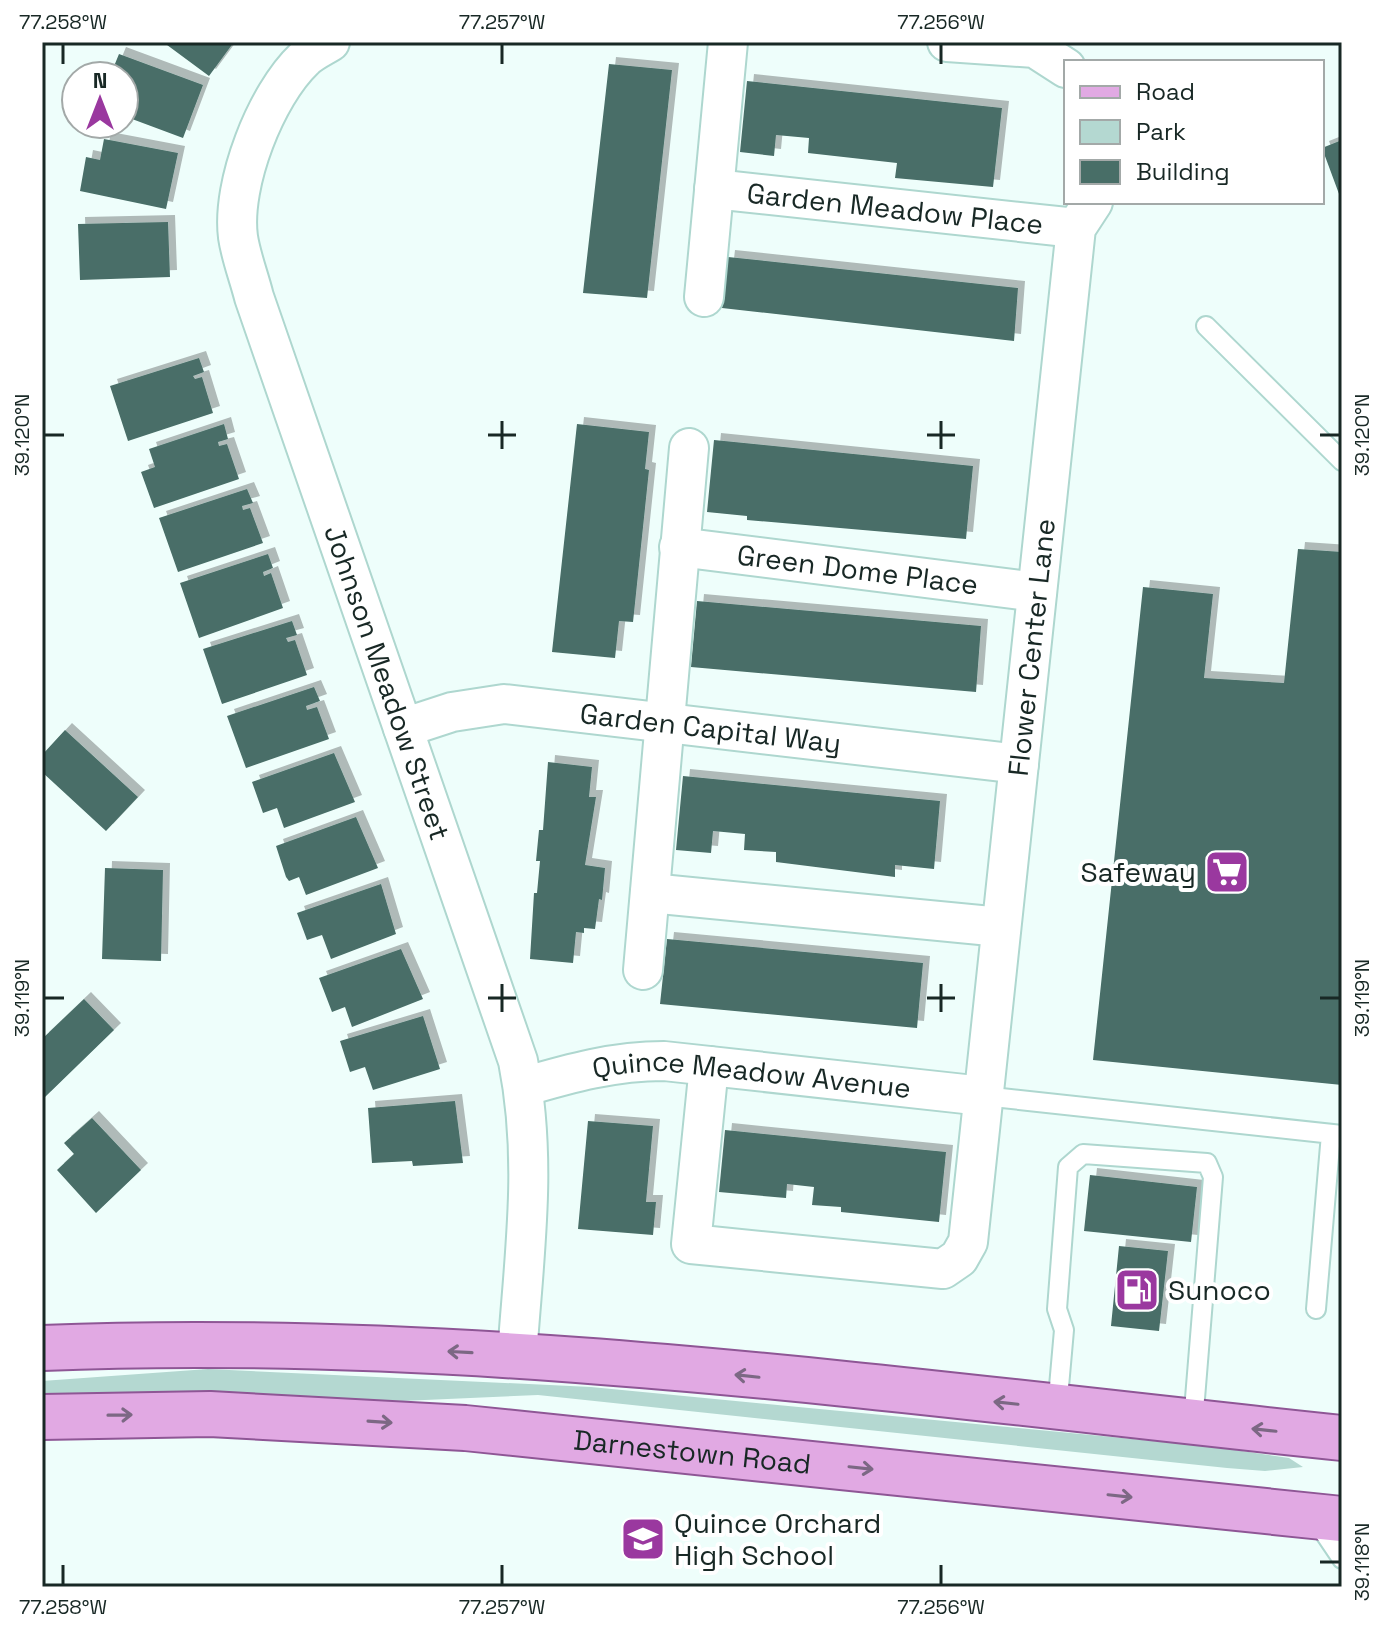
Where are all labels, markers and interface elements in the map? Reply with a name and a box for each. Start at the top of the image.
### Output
text: 77.258°W [19,9,107,35]
text: 77.257°W [459,9,545,35]
text: 77.256°W [897,9,985,35]
north arrow [60,60,140,140]
legend [1064,60,1324,204]
text: N [93,66,107,94]
text: Road [1136,76,1195,107]
text: Park [1136,116,1186,147]
text: Building [1136,156,1230,187]
street label: Garden Meadow Place [745,175,1045,242]
text: 39.120°N [9,394,35,476]
text: 39.120°N [1349,394,1375,476]
street label: Flower Center Lane [1000,517,1063,778]
street label: Johnson Meadow Street [316,520,458,845]
street label: Green Dome Place [735,536,980,602]
street label: Garden Capital Way [578,695,843,761]
supermarket icon: Safeway [1203,848,1251,896]
place label: Safeway [1081,854,1196,890]
text: 39.119°N [9,959,35,1037]
text: 39.119°N [1349,959,1375,1037]
street label: Quince Meadow Avenue [589,1043,913,1106]
fuel station icon: Sunoco [1113,1266,1161,1314]
place label: Sunoco [1168,1272,1271,1308]
one-way arrow [447,1344,474,1359]
one-way arrow [734,1369,761,1384]
one-way arrow [993,1396,1020,1411]
one-way arrow [106,1407,133,1423]
one-way arrow [366,1415,393,1430]
street label: Darnestown Road [572,1421,813,1482]
one-way arrow [1251,1422,1278,1437]
one-way arrow [848,1461,874,1476]
one-way arrow [1106,1488,1133,1503]
place label: Quince Orchard High School [674,1505,881,1573]
school or university icon: Quince Orchard High School [619,1515,667,1563]
text: 39.118°N [1349,1523,1375,1601]
text: 77.258°W [19,1594,107,1620]
text: 77.257°W [459,1594,545,1620]
text: 77.256°W [897,1594,985,1620]

